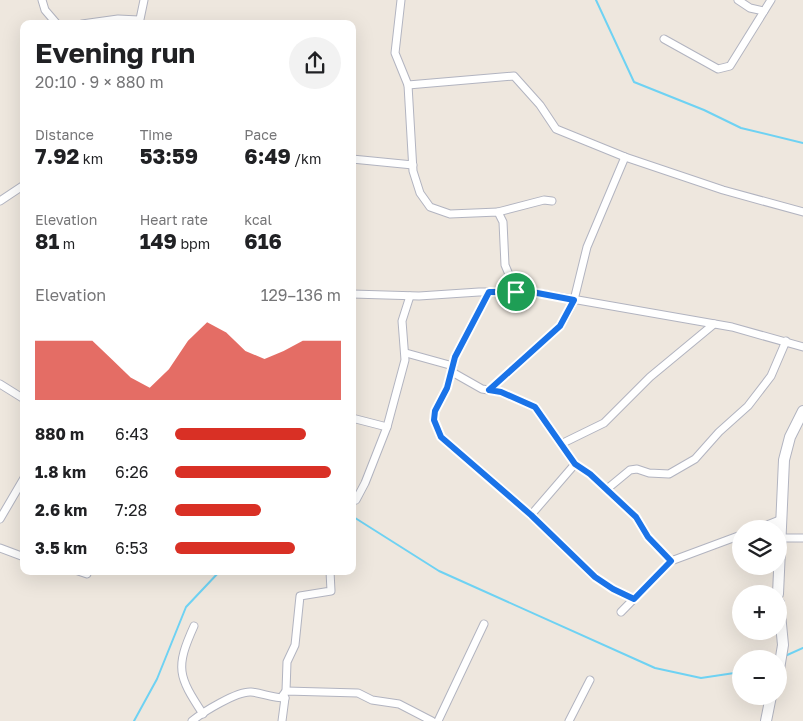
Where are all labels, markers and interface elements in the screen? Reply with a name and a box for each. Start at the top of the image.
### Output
text: Evening run [35,36,195,69]
button: share [289,37,341,89]
text: 20:10 · 9 × 880 m [35,72,164,92]
text: Distance [35,126,94,143]
text: Time [140,126,173,143]
text: Pace [244,126,277,143]
text: 7.92 [35,143,79,169]
text: 53:59 [140,143,198,169]
text: 6:49 [244,143,291,169]
text: km [79,150,103,167]
text: /km [291,150,321,167]
text: Elevation [35,211,97,228]
text: Heart rate [140,211,208,228]
text: kcal [244,211,272,228]
text: 81 [35,228,59,254]
text: 149 [140,228,177,254]
text: 616 [244,228,282,254]
text: m [59,235,75,252]
text: bpm [177,235,210,252]
pin [495,271,537,313]
icon: arrive [502,278,530,306]
text: Elevation [35,285,106,305]
text: 129–136 m [261,285,341,305]
text: 880 m [35,424,84,444]
text: 6:43 [115,424,149,444]
text: 1.8 km [35,462,86,482]
text: 6:26 [115,462,148,482]
text: 2.6 km [35,500,87,520]
text: 7:28 [115,500,147,520]
map controls [732,520,787,705]
button: layers [732,520,787,575]
text: 3.5 km [35,538,87,558]
text: 6:53 [115,538,148,558]
button: + [732,585,787,640]
button: − [732,650,787,705]

